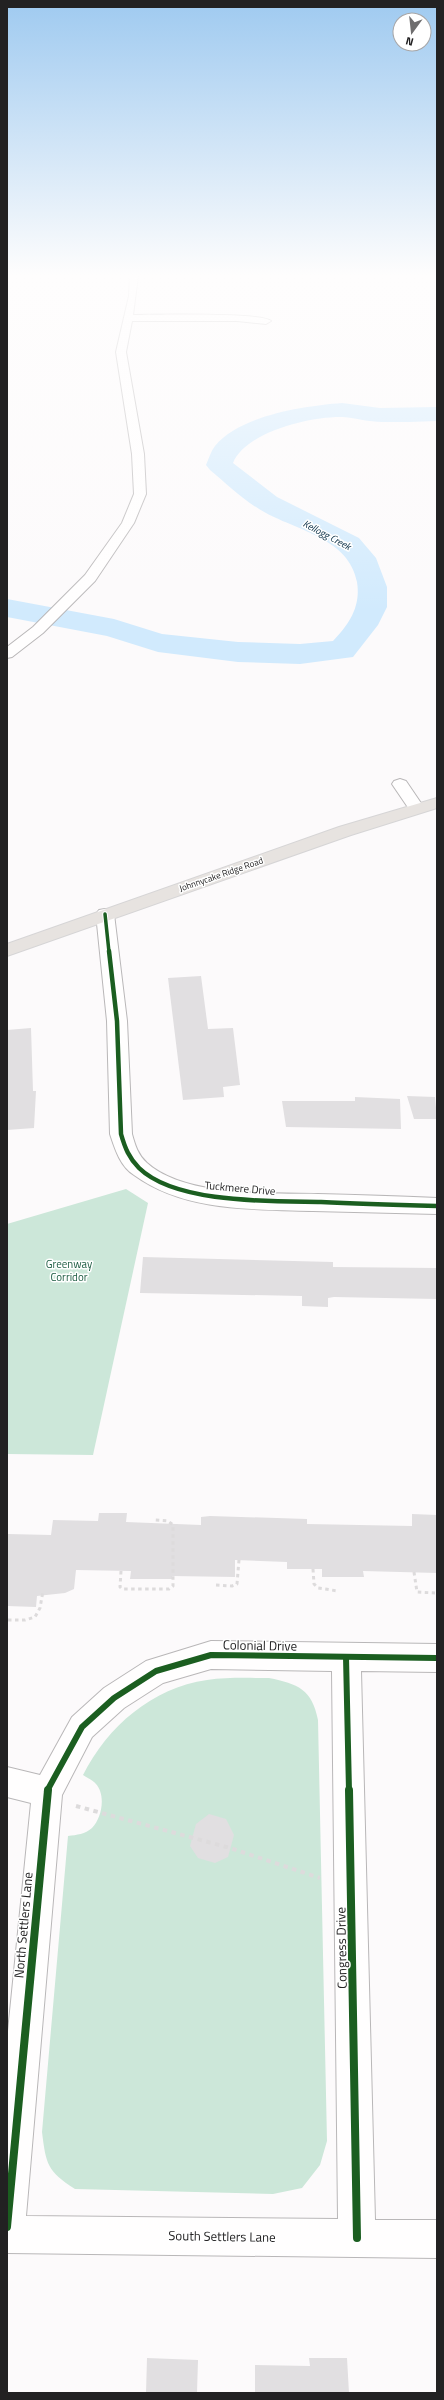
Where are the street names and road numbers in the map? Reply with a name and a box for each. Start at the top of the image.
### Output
street label: Johnnycake Ridge Road [177,853,265,894]
street label: Tuckmere Drive [204,1177,277,1199]
street label: Colonial Drive [223,1634,297,1656]
street label: North Settlers Lane [8,1871,38,1979]
street label: Congress Drive [330,1907,352,1989]
street label: South Settlers Lane [168,2225,276,2247]

